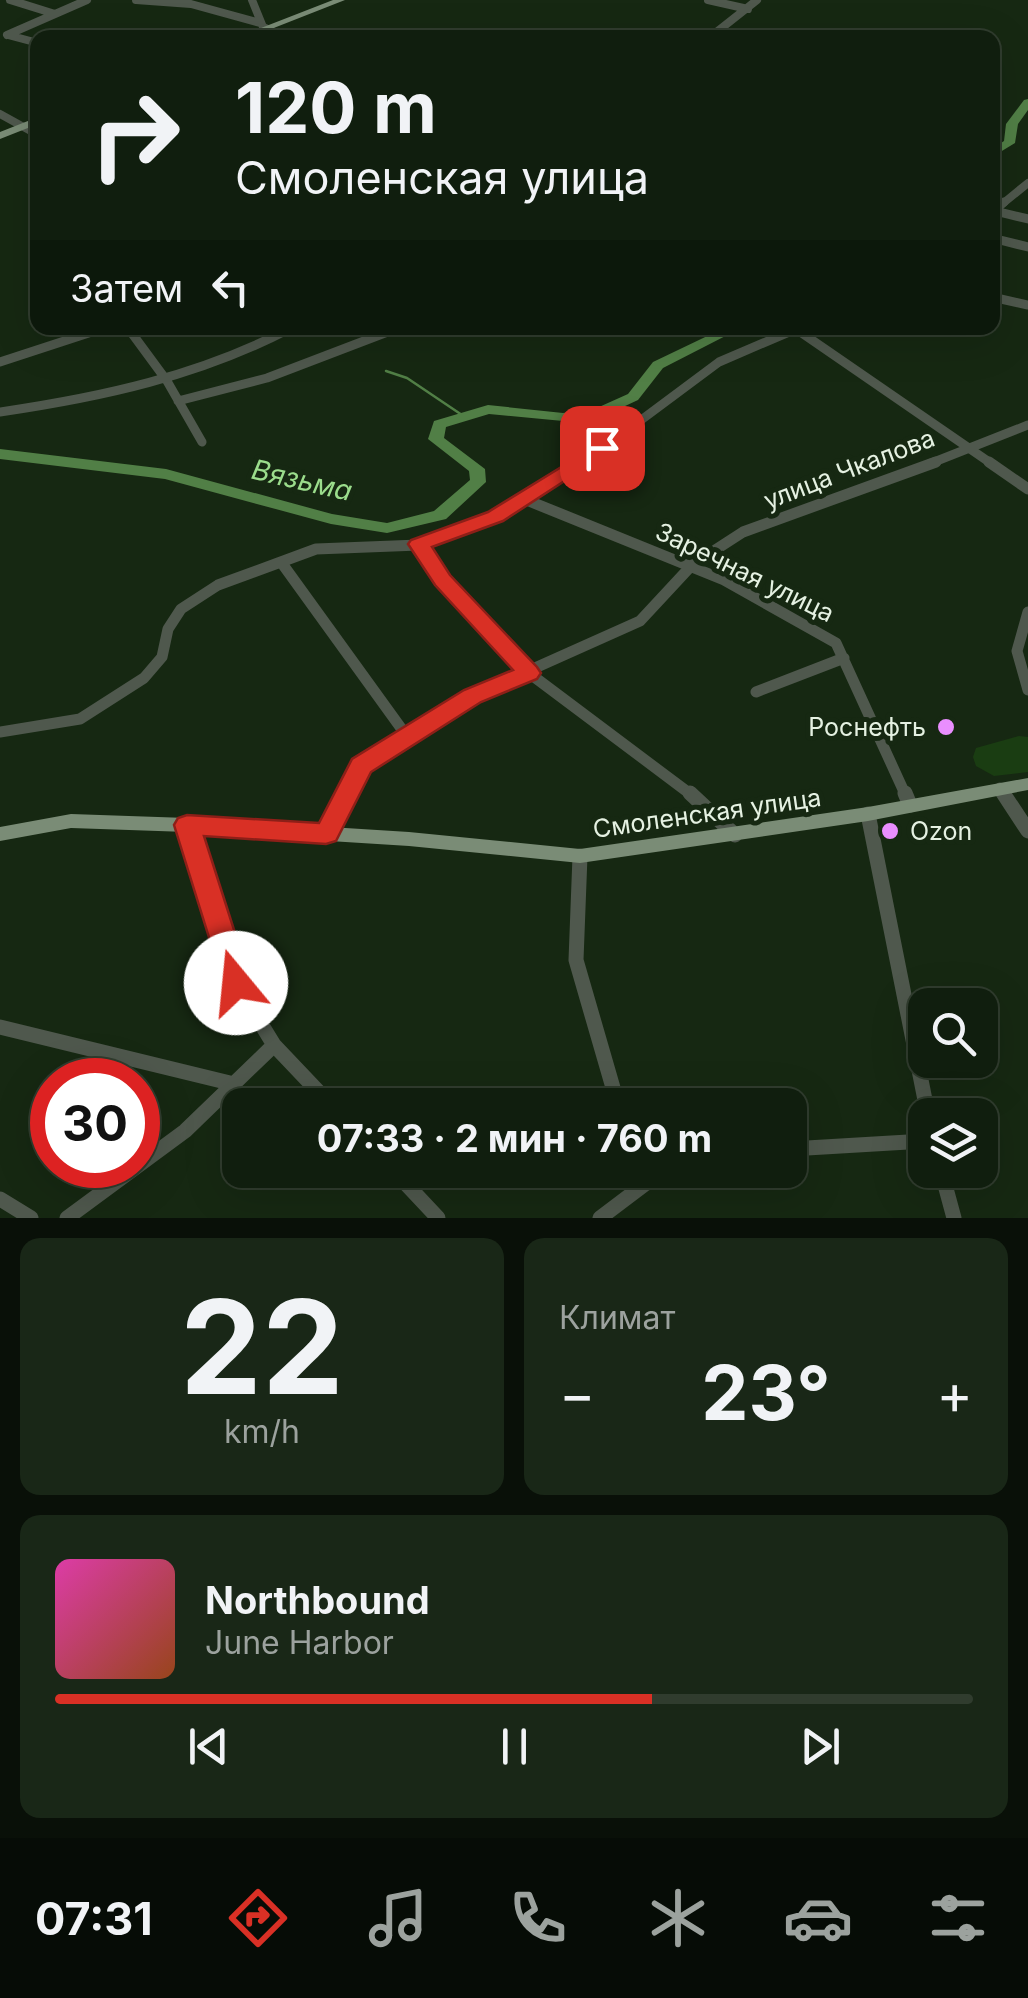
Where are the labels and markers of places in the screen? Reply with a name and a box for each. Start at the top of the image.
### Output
pin [560,406,645,491]
place label: Роснефть [808,712,926,742]
marker: Роснефть [935,716,957,738]
place label: Ozon [910,816,972,846]
marker: Ozon [879,820,901,842]

